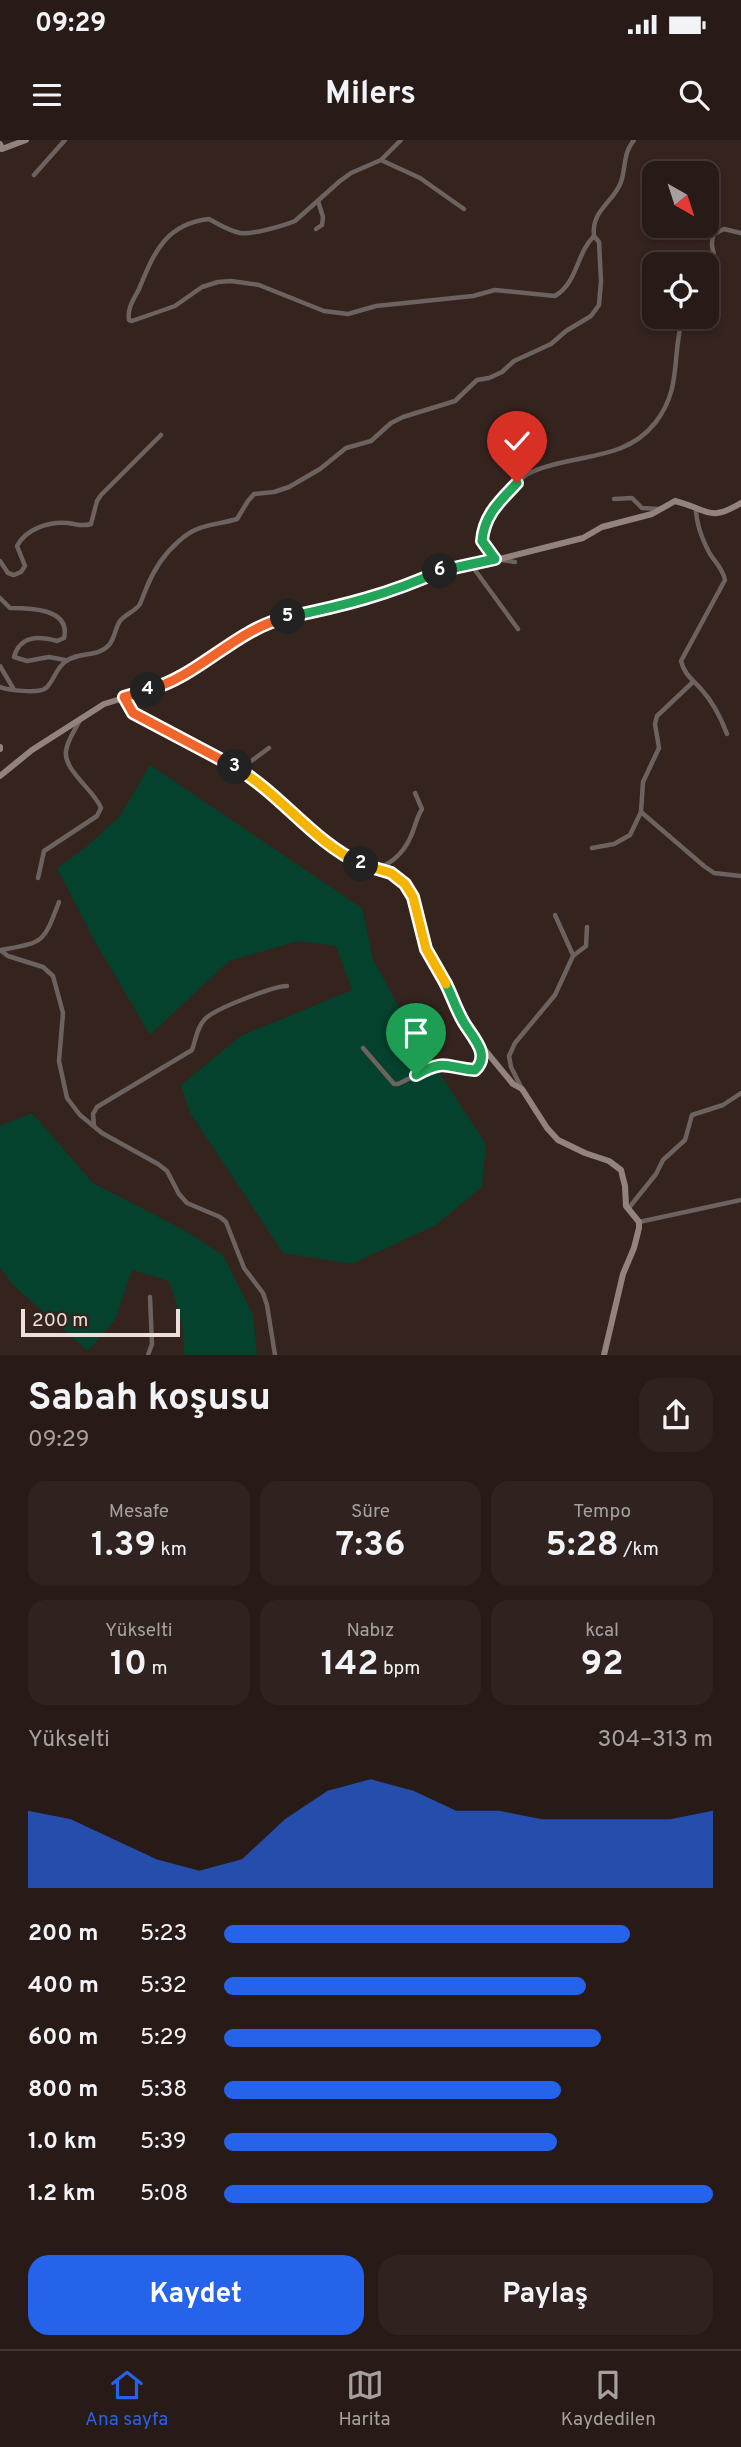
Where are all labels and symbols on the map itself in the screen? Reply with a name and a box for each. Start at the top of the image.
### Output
north arrow [642,161,719,238]
pin [487,411,547,483]
pin: 6 [422,554,458,588]
pin: 5 [270,600,306,634]
pin: 4 [130,672,166,708]
pin: 3 [218,750,252,784]
pin: 2 [344,846,378,882]
pin [386,1003,446,1075]
scale bar [21,1306,180,1338]

